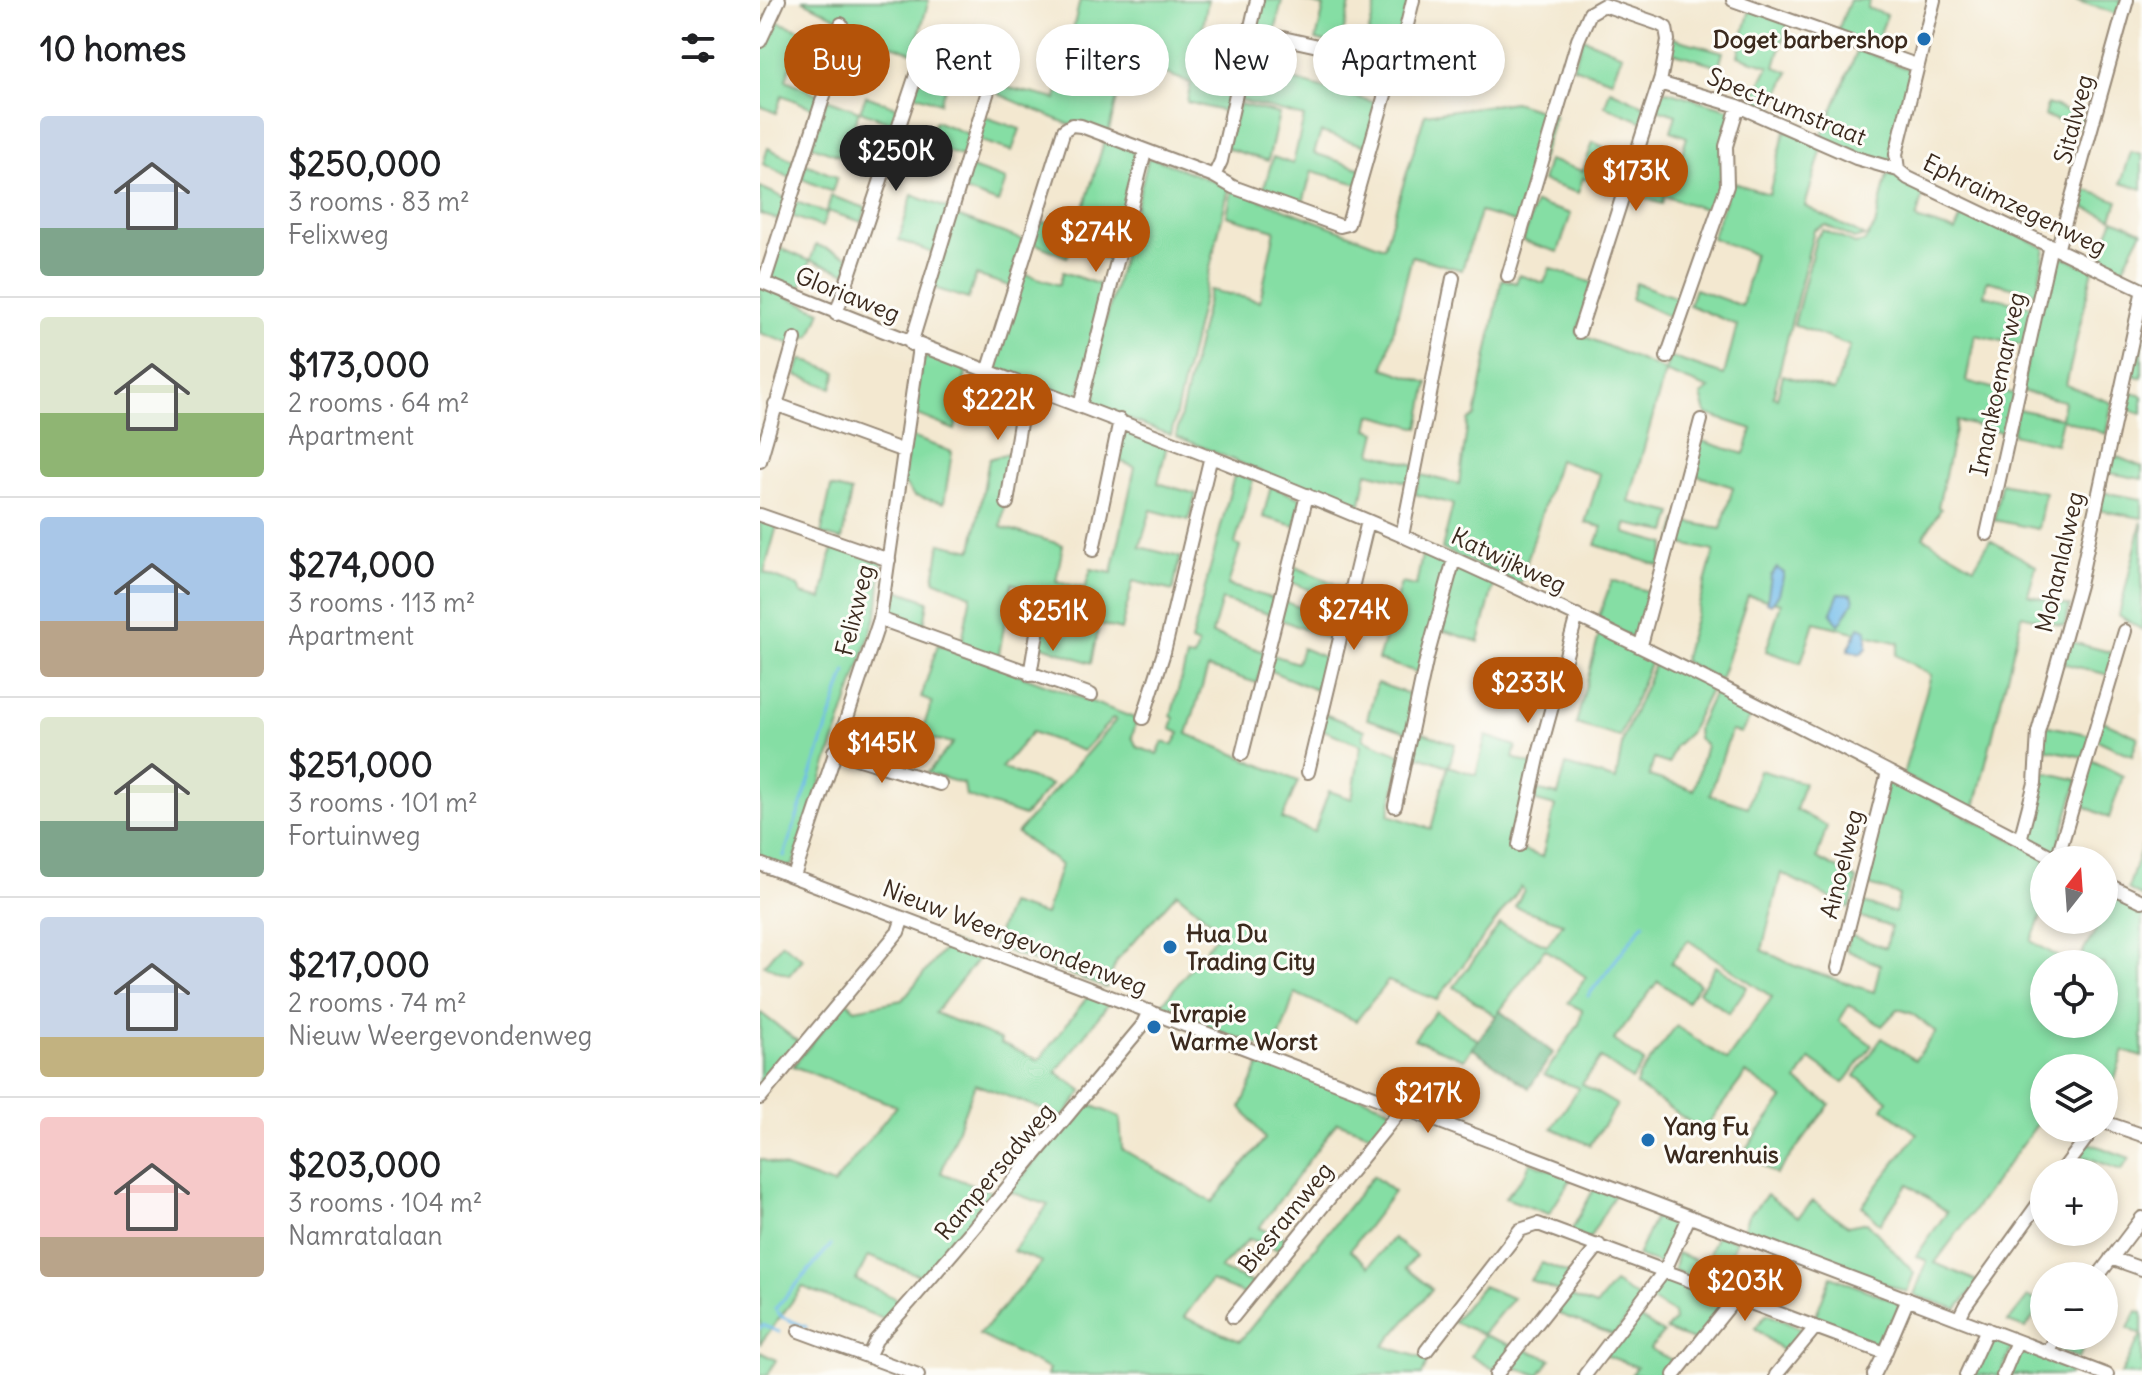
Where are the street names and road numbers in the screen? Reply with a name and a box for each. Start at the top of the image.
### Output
street label: Spectrumstraat [1703,60,1871,152]
street label: Sitalweg [2047,71,2099,167]
street label: Ephraimzegenweg [1918,147,2112,261]
street label: Gloriaweg [791,259,905,329]
street label: Imankoemarweg [1963,289,2031,479]
street label: Mohanlalweg [2028,489,2090,635]
street label: Katwijkweg [1447,520,1571,600]
street label: Felixweg [828,561,880,659]
street label: Ainoelweg [1813,806,1869,922]
street label: Nieuw Weergevondenweg [879,873,1151,1001]
street label: Rampersadweg [928,1096,1060,1246]
street label: Biesramweg [1231,1155,1339,1279]

